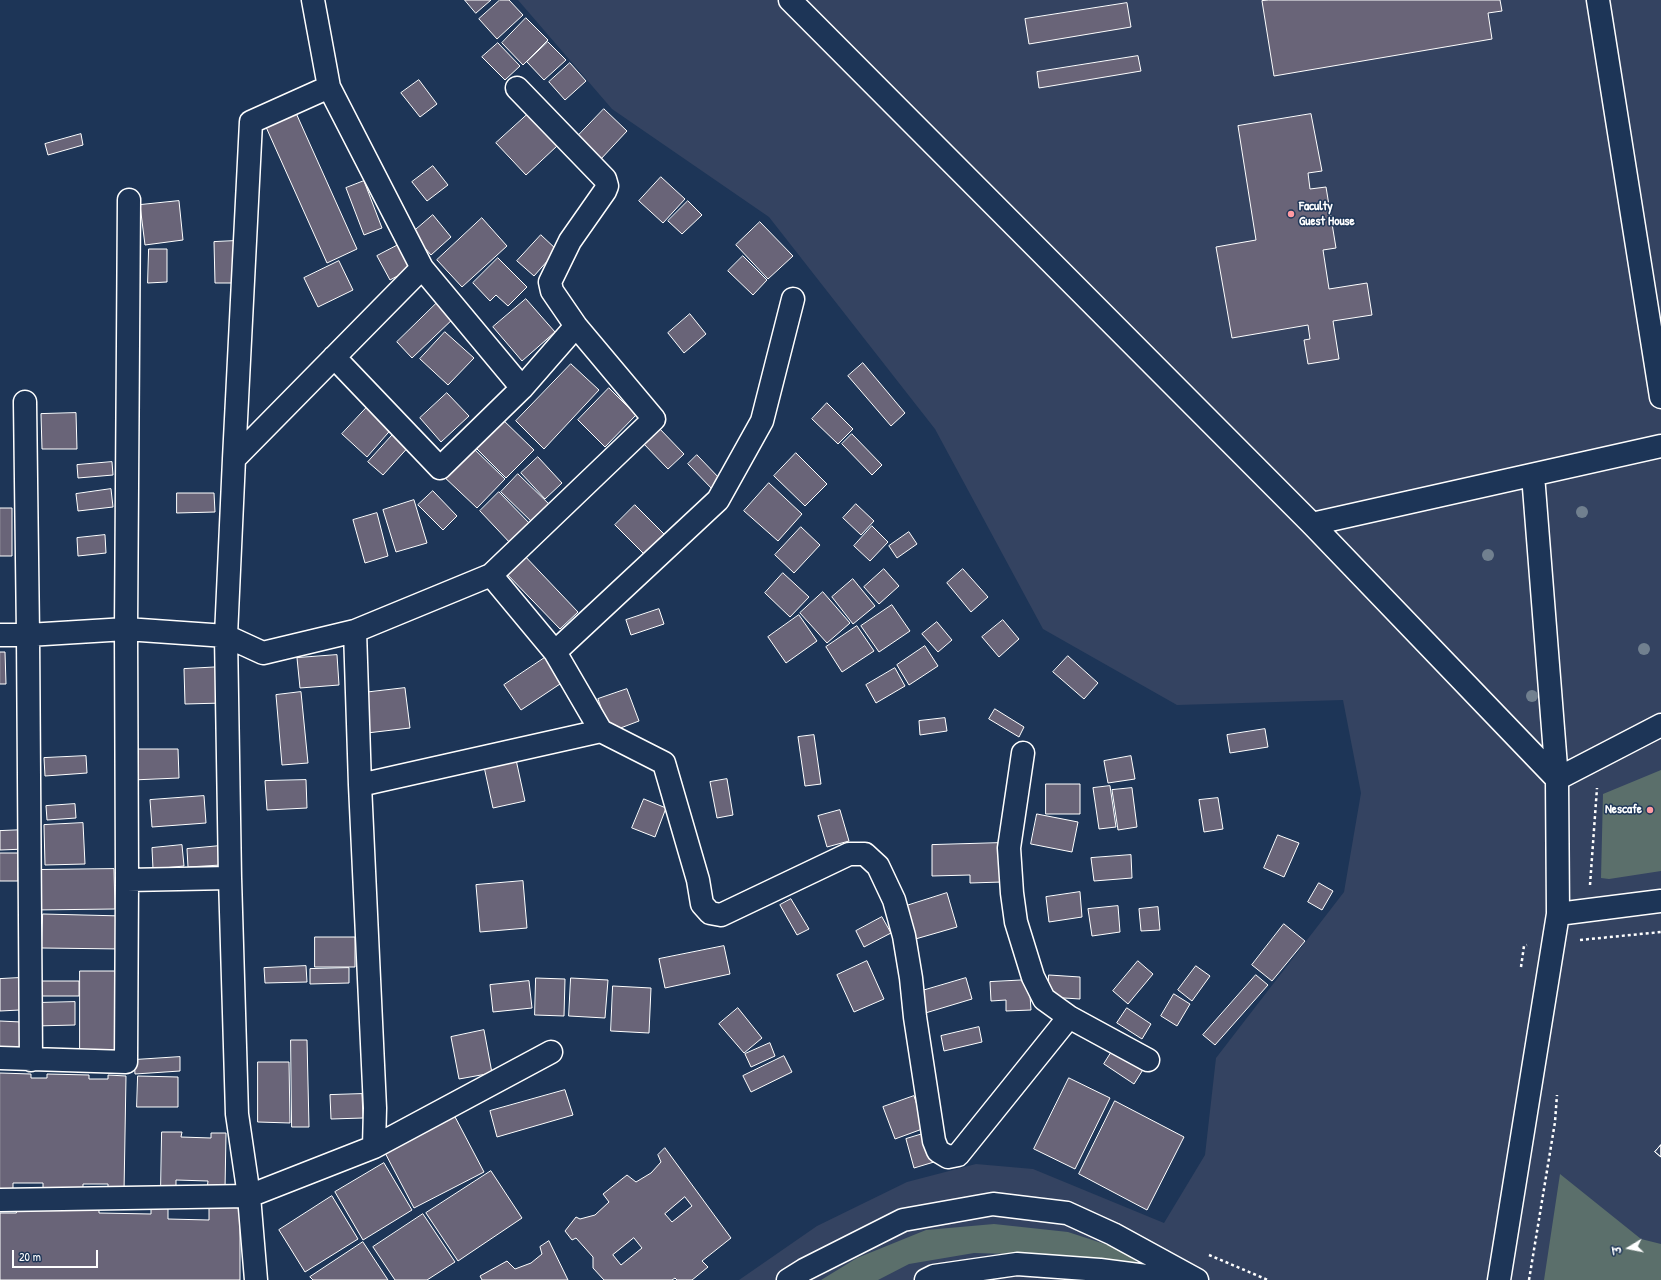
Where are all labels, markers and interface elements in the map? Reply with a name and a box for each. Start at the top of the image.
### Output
place label: Faculty Guest House [1299,199,1355,230]
marker: Faculty Guest House [1286,209,1296,219]
place label: Nescafe [1605,802,1642,818]
marker: Nescafe [1645,805,1655,815]
north arrow [1609,1228,1649,1268]
scale bar [14,1242,100,1268]
text: उ [1610,1245,1625,1255]
text: 20 m [19,1248,41,1265]

